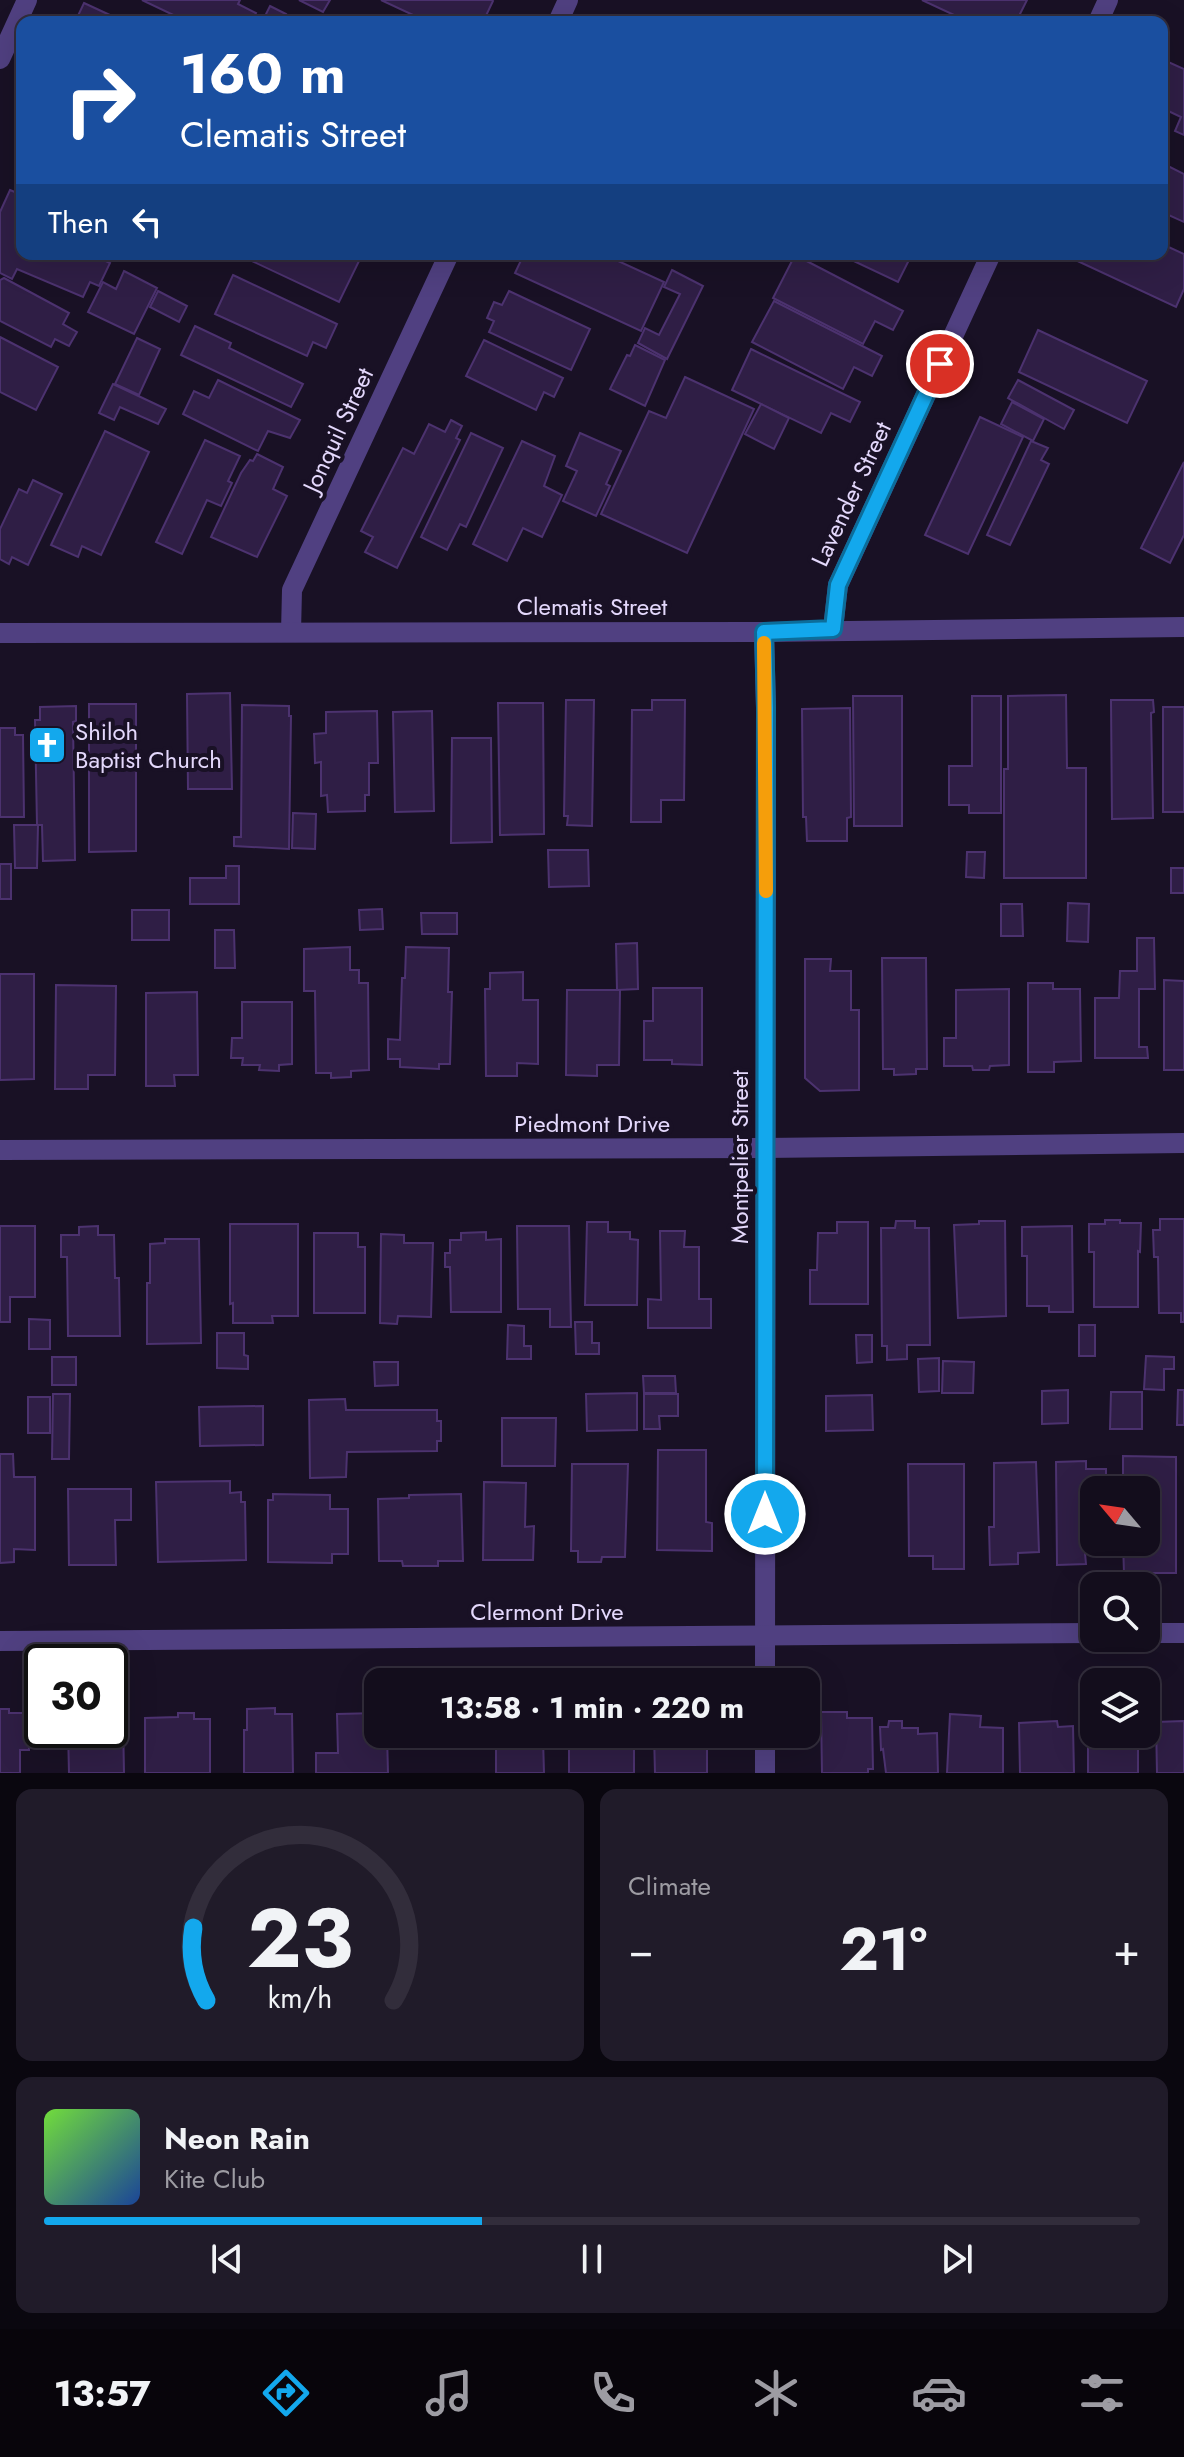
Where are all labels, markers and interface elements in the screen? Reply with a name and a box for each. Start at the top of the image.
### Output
text: 160 m [180,33,346,114]
icon: right [48,48,152,152]
text: Clematis Street [180,108,406,160]
icon: left [125,200,169,244]
text: Then [48,201,109,244]
pin [906,330,974,398]
icon: arrive [918,342,962,386]
street label: Jonquil Street [293,362,382,501]
street label: Lavender Street [802,416,900,572]
street label: Clematis Street [517,589,668,624]
place label: Shiloh Baptist Church [75,714,222,777]
church icon: Shiloh Baptist Church [26,724,68,766]
street label: Montpelier Street [722,1070,757,1244]
street label: Piedmont Drive [514,1106,670,1141]
position arrow [723,1472,807,1556]
north arrow [1080,1476,1160,1556]
map controls [1080,1476,1160,1748]
button: search [1080,1572,1160,1652]
street label: Clermont Drive [470,1594,624,1629]
speed limit sign: 30 [24,1644,128,1748]
button: layers [1080,1668,1160,1748]
text: 13:58 · 1 min · 220 m [440,1686,744,1729]
text: Climate [628,1867,711,1905]
text: 23 [247,1878,353,1998]
text: 21° [840,1906,927,1993]
text: − [628,1918,654,1982]
text: + [1113,1918,1140,1982]
text: km/h [268,1977,332,2019]
text: Neon Rain [164,2117,310,2160]
text: Kite Club [164,2160,265,2198]
icon: previous [205,2237,249,2281]
icon: pause [570,2237,614,2281]
icon: next [935,2237,979,2281]
icon: directions [258,2365,314,2421]
icon: music [421,2365,477,2421]
icon: phone [585,2365,641,2421]
icon: climate [748,2365,804,2421]
icon: car [911,2365,967,2421]
icon: filters [1074,2365,1130,2421]
text: 13:57 [54,2367,151,2419]

